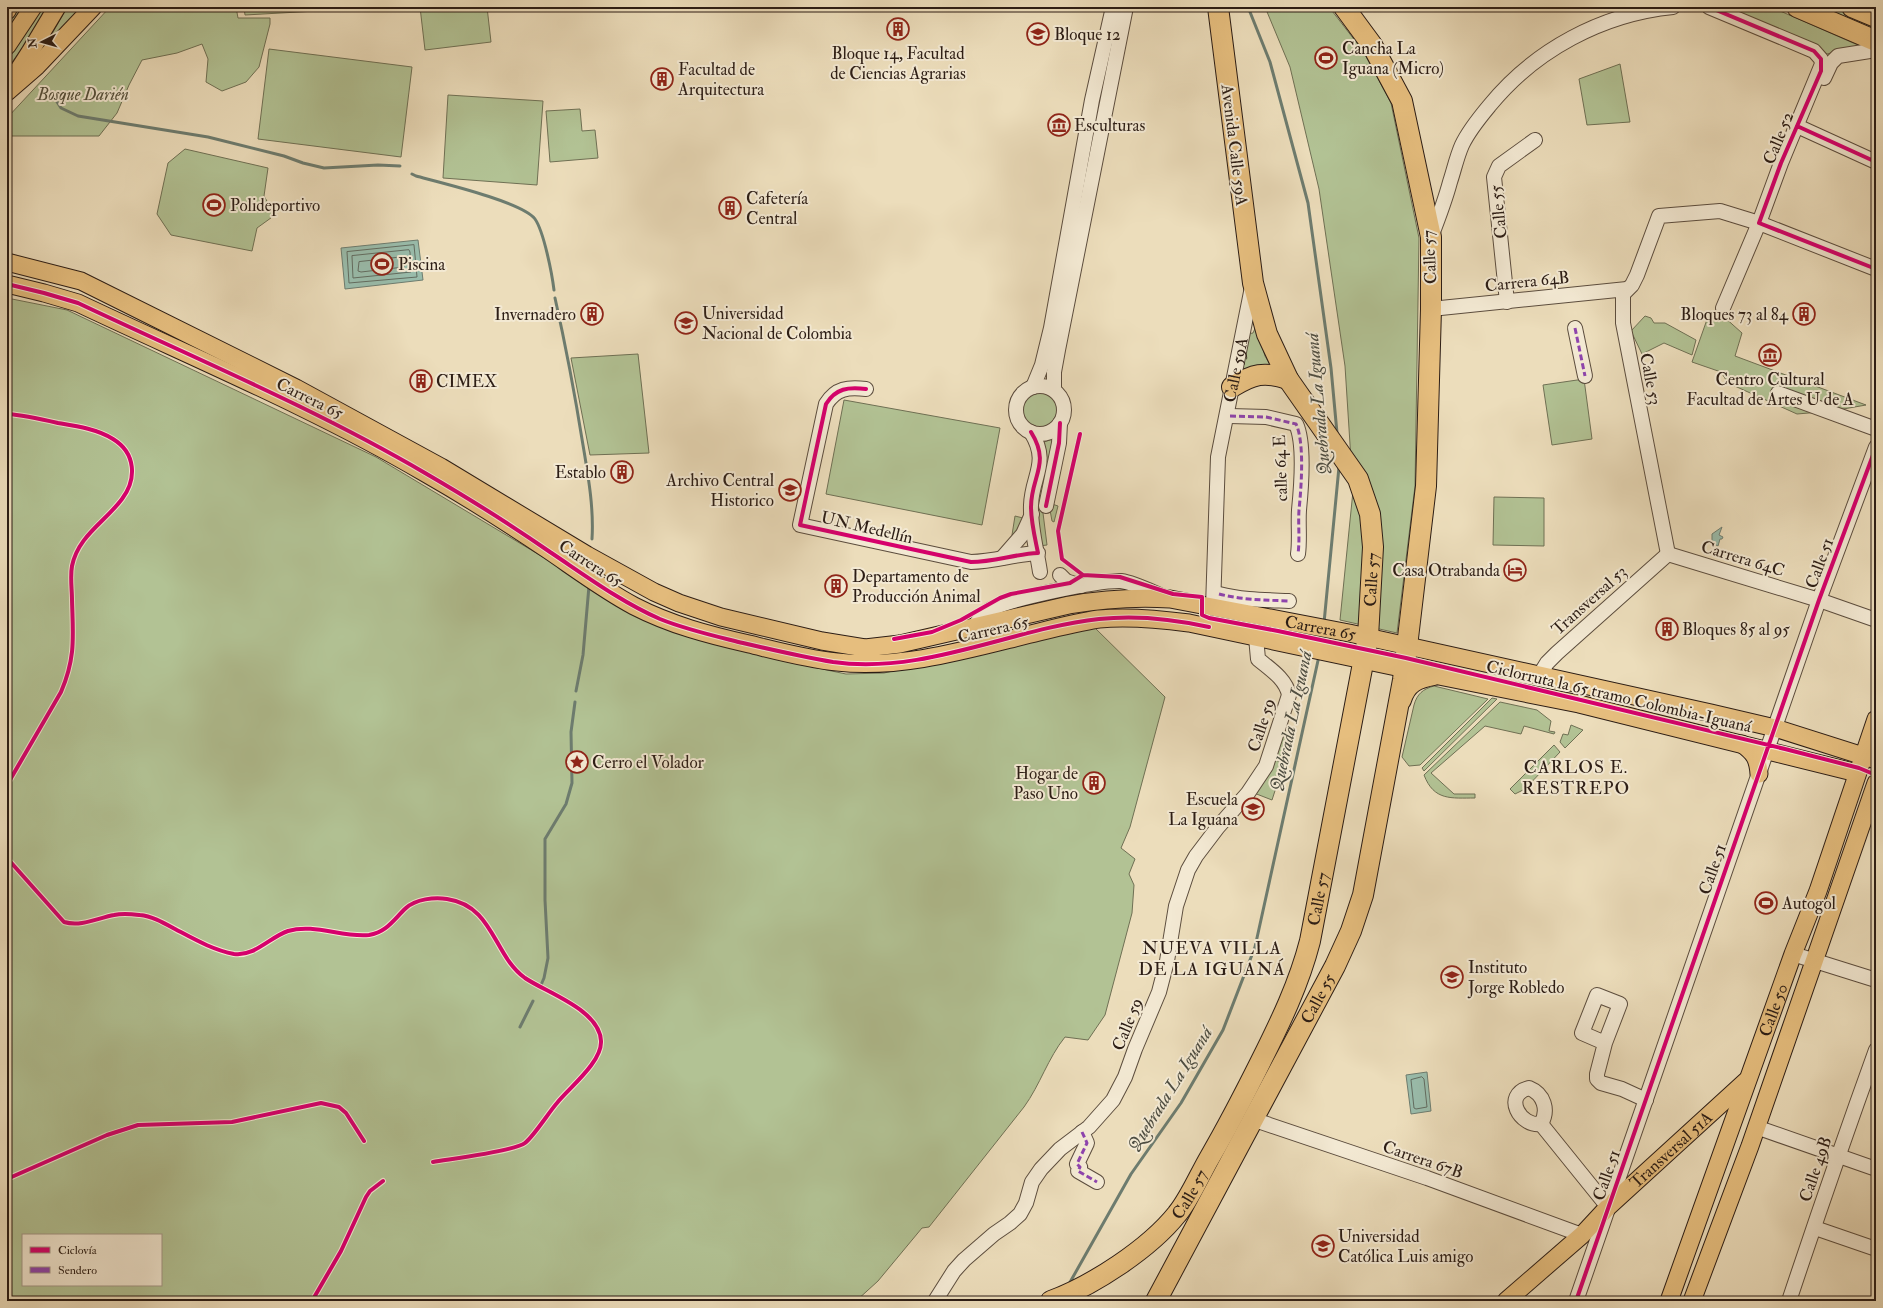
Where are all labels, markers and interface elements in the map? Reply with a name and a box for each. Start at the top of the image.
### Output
building icon: Bloque 14, Facultad de Ciencias Agrarias [885,16,911,42]
school or university icon: Bloque 12 [1025,21,1051,47]
north arrow [22,22,62,62]
place label: Bloque 12 [1054,24,1121,45]
text: N [25,36,40,50]
place label: Cancha La Iguana (Micro) [1342,38,1444,79]
place label: Bloque 14, Facultad de Ciencias Agrarias [830,43,966,84]
sports icon: Cancha La Iguana (Micro) [1313,45,1339,71]
place label: Facultad de Arquitectura [677,59,765,100]
building icon: Facultad de Arquitectura [649,66,675,92]
street label: Avenida Calle 59A [1216,82,1252,207]
park label: Bosque Darién [36,84,129,105]
street label: Calle 52 [1758,109,1799,167]
museum icon: Esculturas [1046,112,1072,138]
place label: Esculturas [1074,115,1146,136]
street label: Calle 55 [1485,184,1512,240]
place label: Cafetería Central [746,188,809,229]
sports icon: Polideportivo [201,192,227,218]
place label: Polideportivo [230,195,320,217]
building icon: Cafetería Central [717,195,743,221]
street label: Calle 57 [1418,229,1441,284]
sports icon: Piscina [369,251,395,277]
place label: Piscina [398,254,446,275]
street label: Carrera 64B [1484,267,1570,296]
building icon: Invernadero [579,301,605,327]
building icon: Bloques 73 al 84 [1791,301,1817,327]
place label: Universidad Nacional de Colombia [702,303,853,344]
place label: Invernadero [494,304,576,325]
place label: Bloques 73 al 84 [1680,304,1789,325]
school or university icon: Universidad Nacional de Colombia [673,310,699,336]
water label: Quebrada La Iguaná [1301,330,1336,476]
street label: Calle 59A [1219,335,1253,404]
museum icon: Centro Cultural Facultad de Artes U de A [1757,342,1783,368]
street label: Calle 53 [1635,351,1666,407]
building icon: CIMEX [408,368,434,394]
place label: Centro Cultural Facultad de Artes U de A [1686,369,1854,410]
place label: CIMEX [436,371,497,392]
street label: Carrera 65 [273,373,347,424]
street label: calle 64 E [1269,434,1292,502]
building icon: Establo [609,459,635,485]
place label: Establo [555,462,606,483]
place label: Archivo Central Historico [665,470,775,511]
school or university icon: Archivo Central Historico [777,477,803,503]
street label: UN Medellín [819,507,915,548]
street label: Carrera 65 [555,535,627,592]
street label: Calle 51 [1801,535,1838,591]
street label: Carrera 64C [1699,536,1787,581]
street label: Calle 57 [1360,552,1384,607]
hotel icon: Casa Otrabanda [1502,557,1528,583]
place label: Casa Otrabanda [1392,560,1501,581]
street label: Transversal 53 [1547,561,1631,640]
place label: Departamento de Producción Animal [852,566,981,607]
building icon: Departamento de Producción Animal [823,573,849,599]
street label: Carrera 65 [956,611,1031,648]
street label: Carrera 65 [1283,611,1359,645]
building icon: Bloques 85 al 95 [1654,616,1680,642]
place label: Bloques 85 al 95 [1682,619,1790,640]
water label: Quebrada La Iguaná [1265,647,1318,793]
street label: Ciclorruta la 65 tramo Colombia-Iguaná [1484,656,1755,738]
street label: Calle 59 [1243,696,1280,755]
place icon: Cerro el Volador [564,749,590,775]
place label: Cerro el Volador [592,752,705,773]
district label: CARLOS E. RESTREPO [1522,756,1630,800]
place label: Hogar de Paso Uno [1013,763,1078,804]
building icon: Hogar de Paso Uno [1081,770,1107,796]
place label: Escuela La Iguana [1168,789,1239,830]
school or university icon: Escuela La Iguana [1240,796,1266,822]
street label: Calle 51 [1694,841,1731,897]
street label: Calle 57 [1303,870,1334,927]
sports icon: Autogol [1753,890,1779,916]
place label: Autogol [1781,893,1837,914]
district label: NUEVA VILLA DE LA IGUANÁ [1138,937,1286,981]
place label: Instituto Jorge Robledo [1467,957,1564,999]
school or university icon: Instituto Jorge Robledo [1439,964,1465,990]
street label: Calle 55 [1296,970,1340,1027]
street label: Calle 50 [1754,981,1793,1040]
street label: Calle 59 [1107,995,1147,1054]
water label: Quebrada La Iguaná [1123,1021,1219,1156]
street label: Transversal 51A [1626,1107,1717,1193]
street label: Calle 49B [1795,1134,1836,1205]
street label: Carrera 67B [1380,1136,1466,1183]
street label: Calle 51 [1588,1147,1625,1203]
street label: Calle 57 [1167,1166,1212,1224]
place label: Universidad Católica Luis amigo [1338,1226,1473,1267]
school or university icon: Universidad Católica Luis amigo [1310,1233,1336,1259]
legend [22,1234,162,1286]
text: Ciclovía [58,1243,98,1258]
text: Sendero [58,1263,97,1278]

